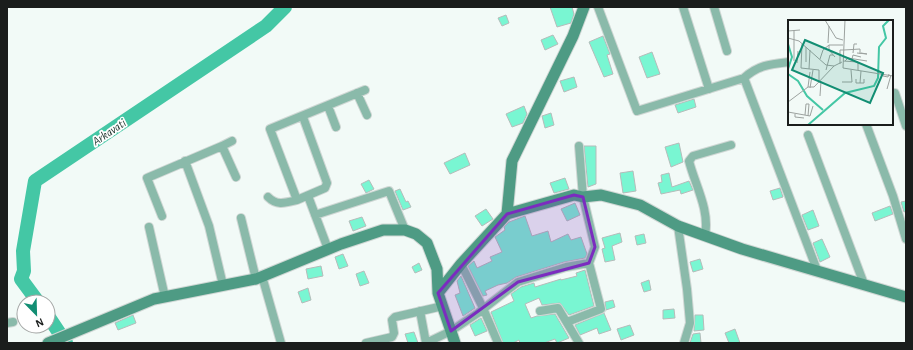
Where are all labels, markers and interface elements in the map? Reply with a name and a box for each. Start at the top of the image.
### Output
inset map [788,20,893,125]
water label: Arkavati [89,116,128,148]
north arrow [16,294,56,334]
text: N [34,316,45,329]

